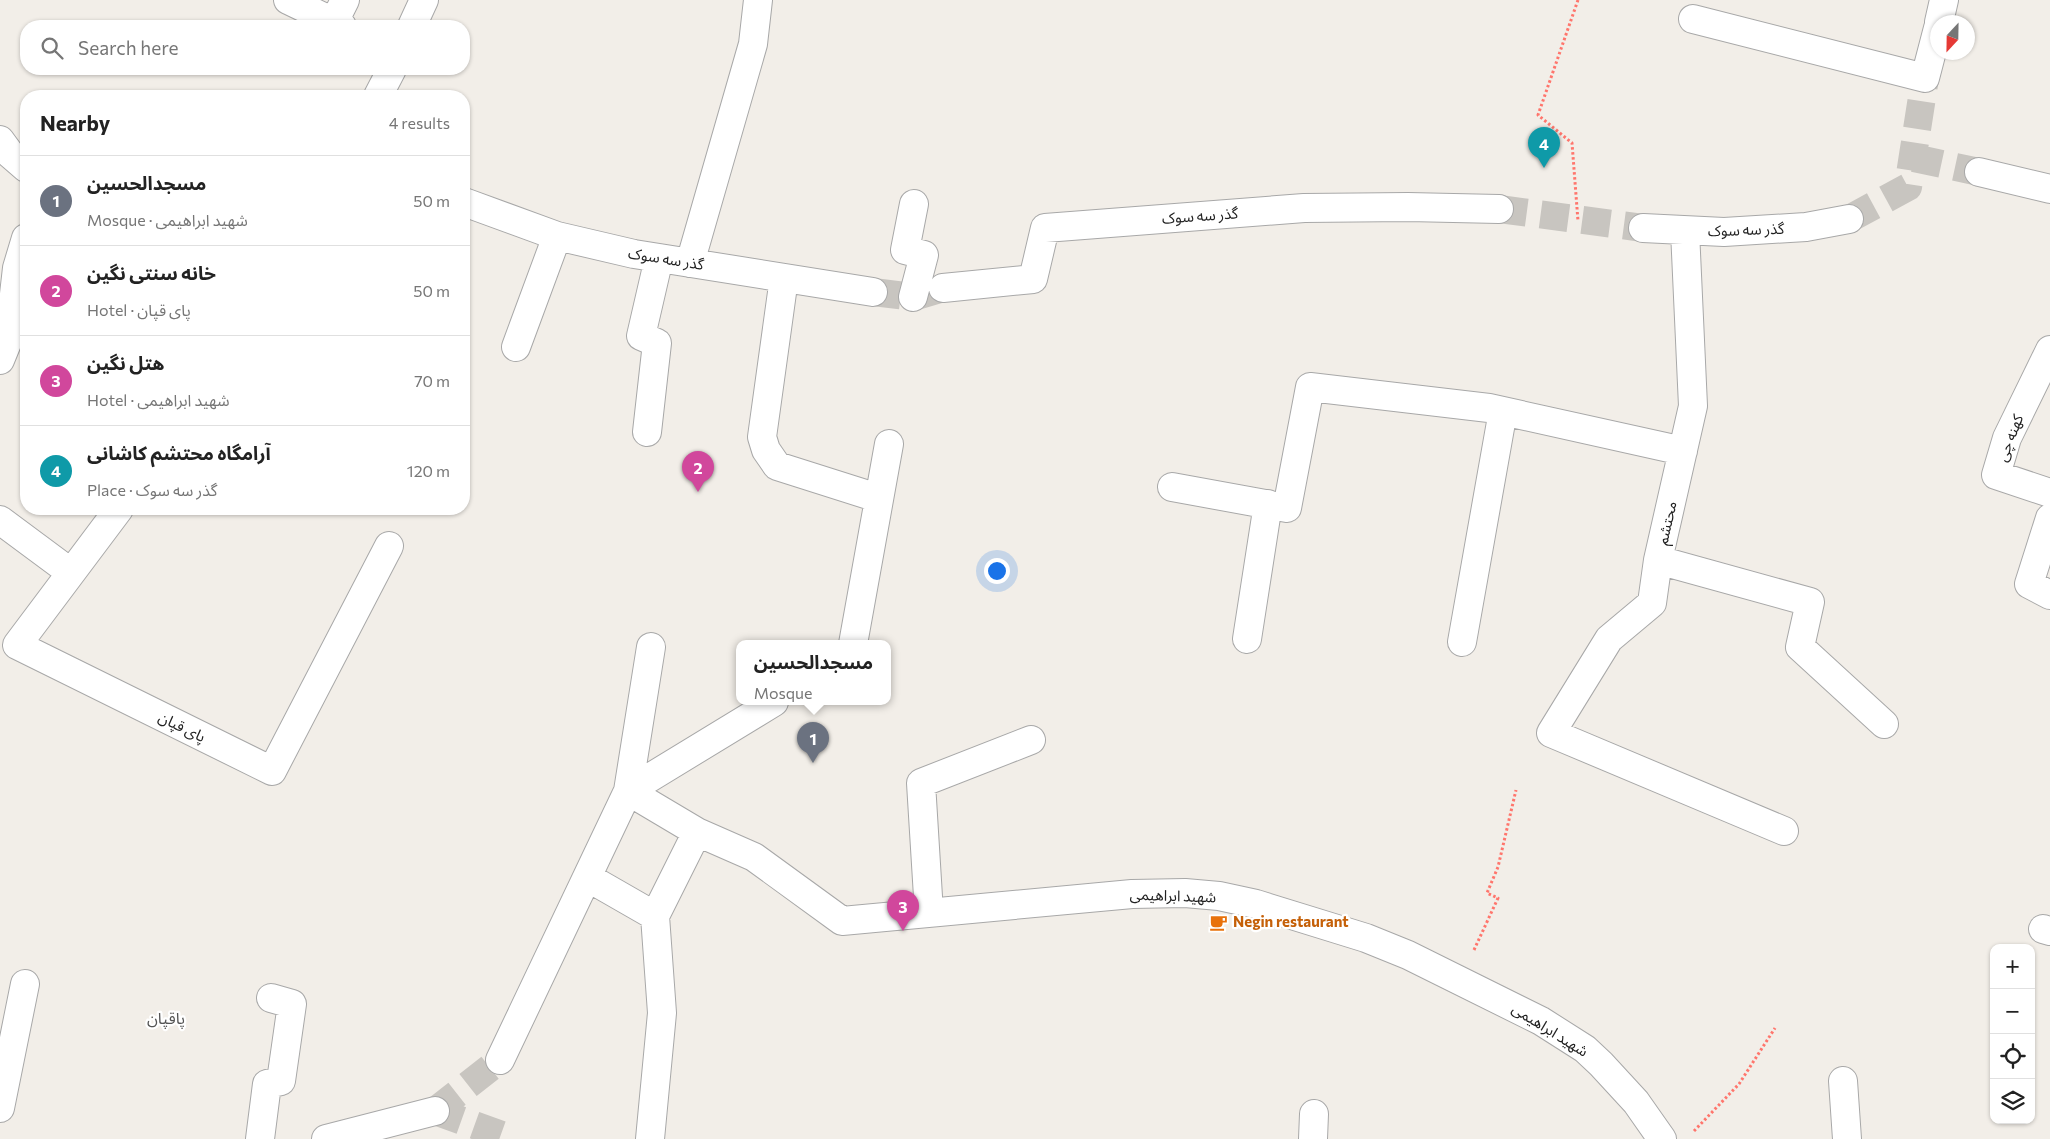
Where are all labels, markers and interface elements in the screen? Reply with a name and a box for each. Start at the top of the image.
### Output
north arrow [1930,15,1975,60]
search box [20,20,470,75]
icon: search [38,34,66,62]
text: Search here [78,36,178,59]
text: Nearby [40,110,110,135]
text: 4 results [389,113,450,132]
pin: 4 [1528,127,1560,168]
text: مسجدالحسین [87,171,206,194]
text: 1 [52,191,60,210]
text: 50 m [413,191,450,210]
street label: گذر سه سوک [1161,203,1240,228]
text: Mosque · شهید ابراهیمی [87,210,248,229]
street label: گذر سه سوک [1707,219,1785,240]
street label: گذر سه سوک [627,243,706,274]
text: خانه سنتی نگین [87,261,216,284]
text: 2 [51,281,61,300]
text: 50 m [413,281,450,300]
text: Hotel · پای قپان [87,300,191,319]
text: هتل نگین [87,351,164,374]
text: 3 [51,371,61,390]
text: 70 m [414,371,450,390]
text: Hotel · شهید ابراهیمی [87,390,230,409]
street label: کهنه چی [1992,411,2028,464]
text: آرامگاه محتشم کاشانی [87,441,271,464]
pin: 2 [682,451,714,492]
text: 4 [51,461,61,480]
text: 120 m [407,461,450,480]
text: Place · گذر سه سوک [87,480,217,499]
street label: محتشم [1652,499,1683,547]
your location [984,558,1010,584]
popup [736,640,891,705]
text: مسجدالحسین [754,650,873,673]
text: Mosque [754,683,812,702]
street label: پای قپان [155,707,209,747]
pin: 1 [797,722,829,763]
street label: شهید ابراهیمی [1129,884,1217,907]
pin: 3 [887,890,919,931]
cafe icon: Negin restaurant [1209,912,1229,932]
place label: Negin restaurant [1233,912,1349,930]
map controls [1990,944,2035,1124]
button: + [1990,944,2035,989]
button: − [1990,989,2035,1034]
street label: شهید ابراهیمی [1509,999,1592,1061]
district label: پاقپان [147,1008,185,1029]
button: locate [1990,1034,2035,1079]
button: layers [1990,1079,2035,1124]

